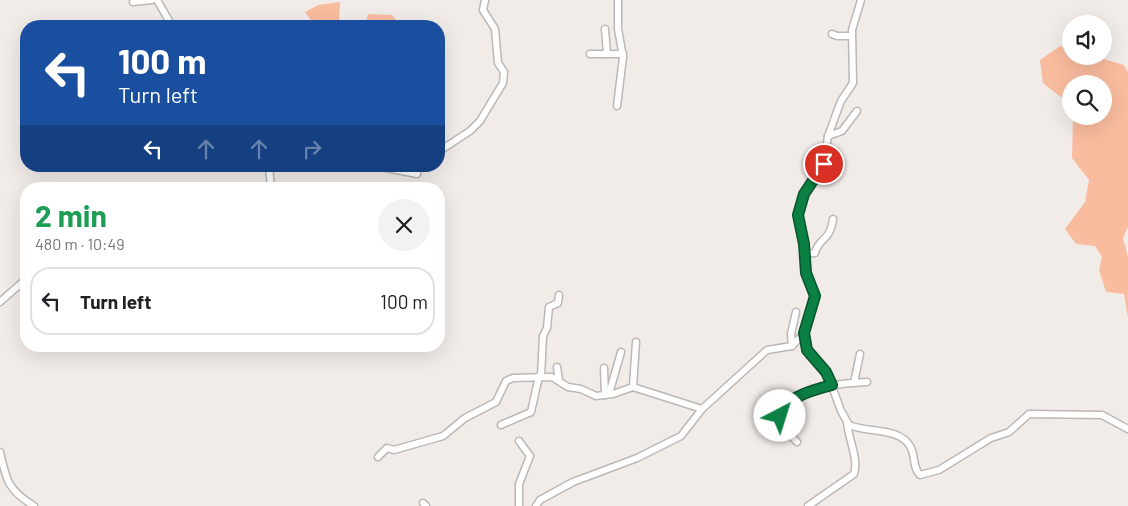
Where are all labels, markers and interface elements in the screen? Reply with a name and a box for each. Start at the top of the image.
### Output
map controls [1062,15,1112,125]
button: sound [1062,15,1112,65]
text: 100 m [118,39,207,81]
icon: left [35,40,100,105]
button: search [1062,75,1112,125]
text: Turn left [118,81,198,107]
icon: left [139,135,167,163]
icon: ahead [192,135,220,163]
icon: ahead [245,135,273,163]
icon: right [298,135,326,163]
pin [803,143,845,185]
icon: arrive [810,150,838,178]
text: 2 min [35,197,107,233]
button: close [378,199,430,251]
text: 480 m · 10:49 [35,234,125,253]
icon: left [37,287,65,315]
text: Turn left [80,290,151,313]
text: 100 m [380,290,428,313]
position arrow [753,389,805,441]

